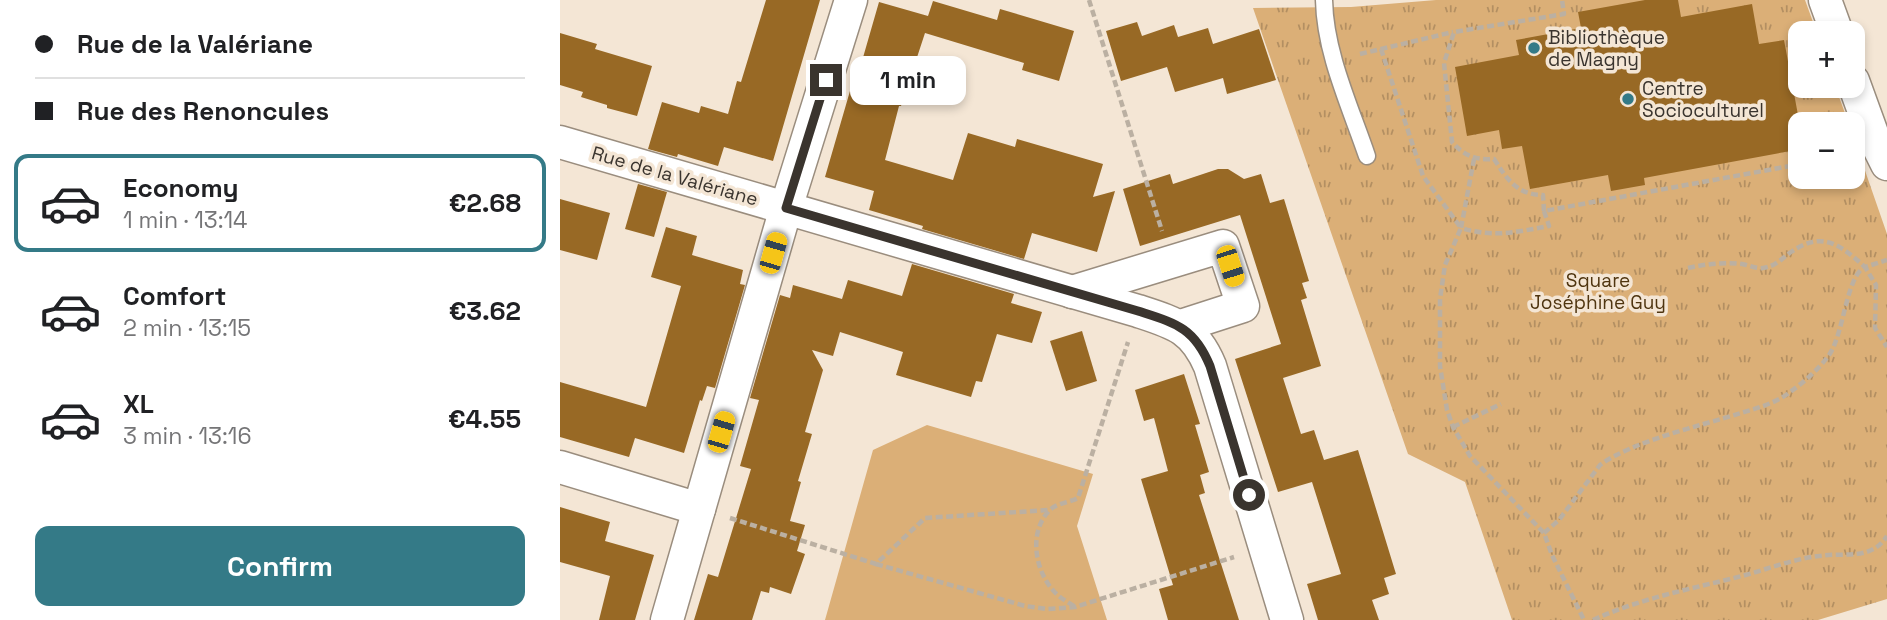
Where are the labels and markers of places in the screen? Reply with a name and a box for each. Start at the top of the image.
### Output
place label: Bibliothèque de Magny [1548,25,1665,72]
marker: Bibliothèque de Magny [1526,40,1542,56]
place label: Centre Socioculturel [1642,76,1764,123]
marker: Centre Socioculturel [1620,91,1636,107]

